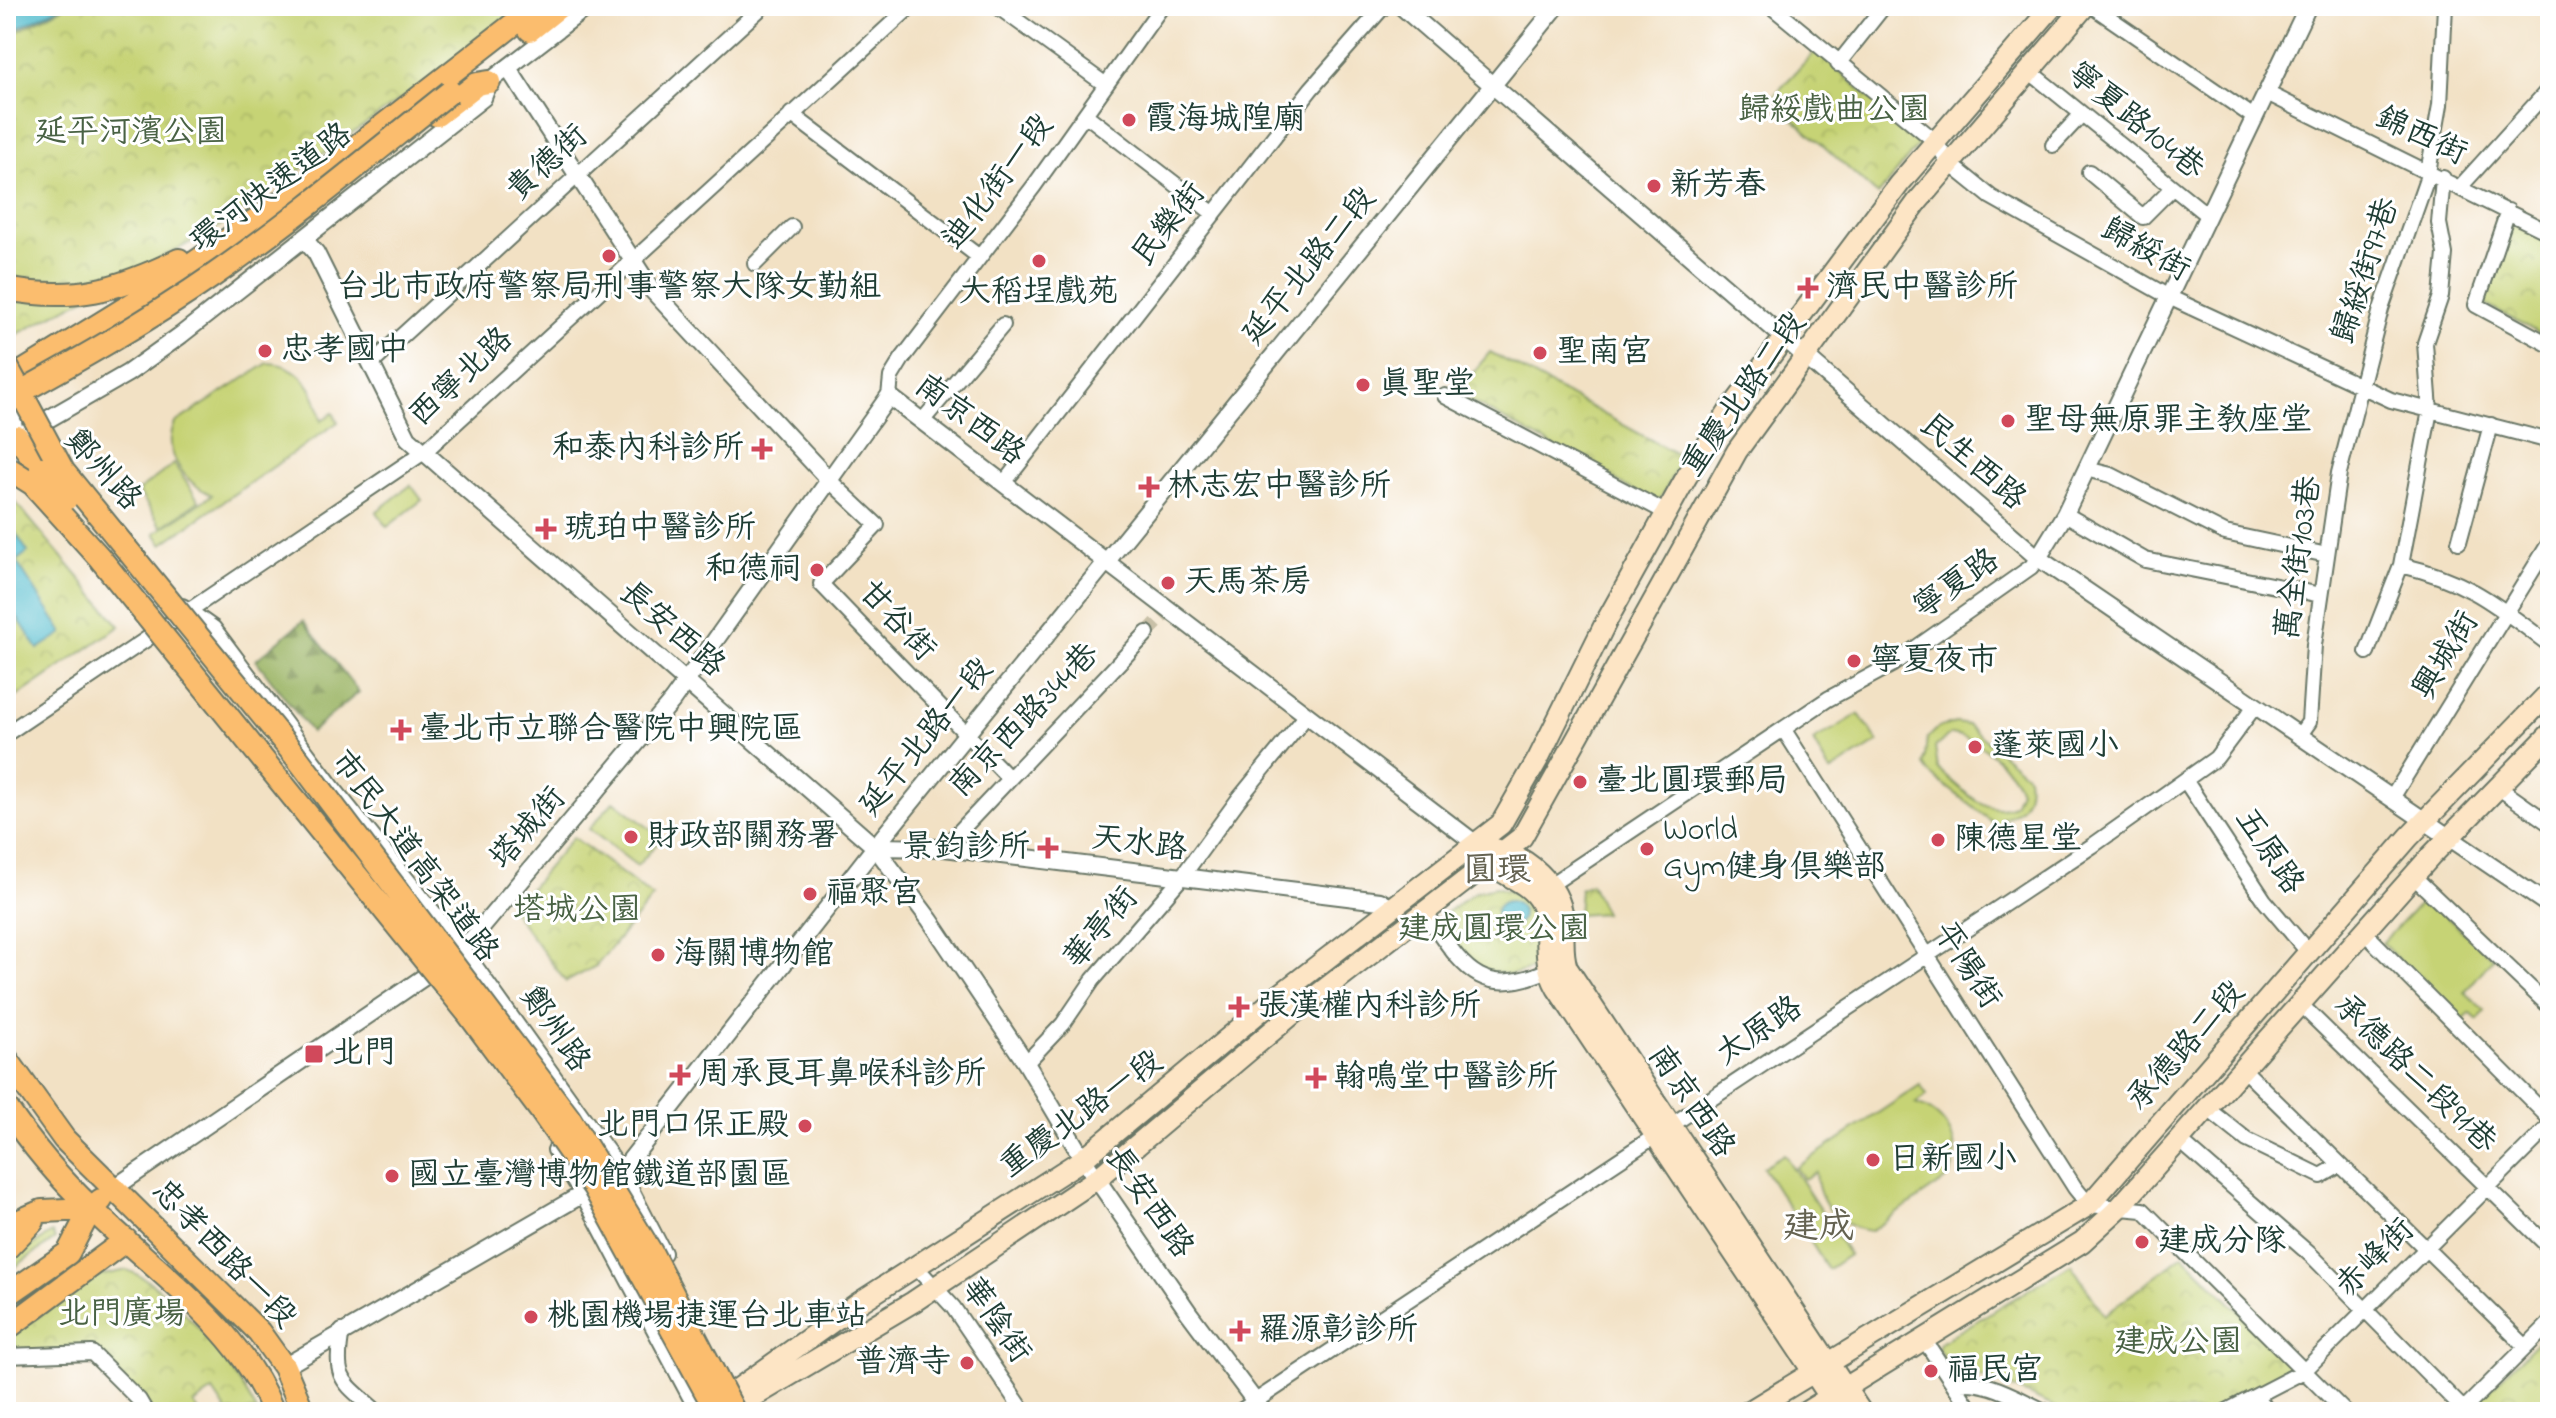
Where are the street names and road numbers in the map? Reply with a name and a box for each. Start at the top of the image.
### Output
street label: 寧夏路104巷 [2056,52,2214,192]
street label: 錦西街 [2368,95,2474,179]
street label: 迪化街一段 [932,105,1066,261]
street label: 環河快速道路 [181,112,363,266]
street label: 貴德街 [497,114,599,214]
street label: 民樂街 [1122,173,1218,277]
street label: 延平北路二段 [1231,178,1389,356]
street label: 歸綏街97巷 [2321,192,2413,350]
street label: 歸綏街 [2092,207,2198,295]
street label: 重慶北路二段 [1671,303,1819,487]
street label: 西寧北路 [399,317,525,439]
street label: 南京西路 [904,364,1034,478]
street label: 民生西路 [1908,403,2036,523]
street label: 鄭州路 [52,420,152,522]
street label: 萬全街103巷 [2265,473,2335,643]
street label: 寧夏路 [1904,538,2010,632]
street label: 長安西路 [607,570,735,690]
street label: 甘谷街 [846,571,946,673]
street label: 興城街 [2402,603,2492,709]
street label: 南京西路344巷 [939,633,1111,809]
street label: 延平北路一段 [848,649,1006,827]
street label: 市民大道高架道路 [317,741,509,973]
street label: 塔城街 [480,777,578,881]
street label: 五原路 [2222,799,2314,905]
street label: 天水路 [1088,816,1190,874]
street label: 華亭街 [1053,877,1151,981]
street label: 平陽街 [1920,913,2012,1019]
street label: 承德路二段 [2117,971,2257,1123]
street label: 鄭州路 [507,977,601,1083]
street label: 承德路二段91巷 [2321,985,2507,1165]
street label: 太原路 [1707,986,1813,1078]
street label: 南京西路 [1635,1036,1745,1168]
street label: 重慶北路一段 [991,1040,1173,1190]
street label: 長安西路 [1092,1137,1204,1269]
street label: 忠孝西路一段 [139,1170,307,1340]
street label: 赤峰街 [2325,1208,2427,1310]
street label: 華陰街 [948,1268,1042,1374]

